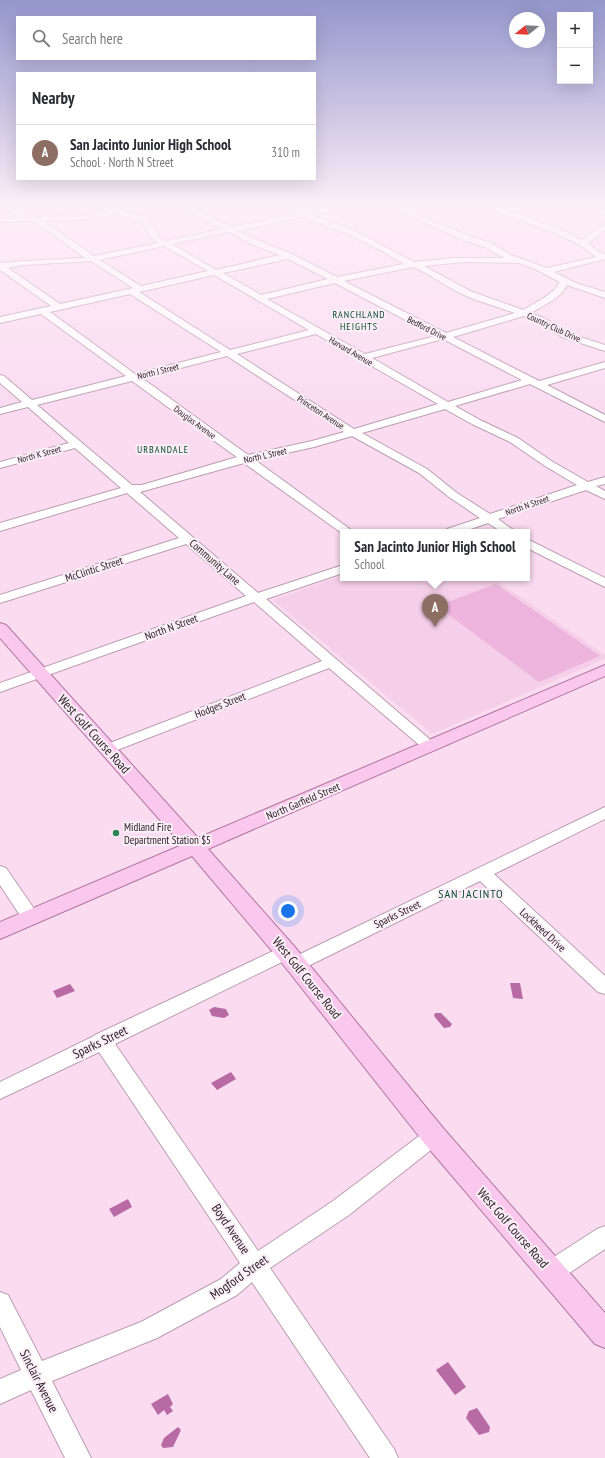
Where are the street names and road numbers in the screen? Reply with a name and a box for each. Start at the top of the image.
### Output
street label: Country Club Drive [525,310,583,344]
street label: Bedford Drive [406,313,449,343]
street label: Harvard Avenue [327,334,375,368]
street label: North J Street [136,360,180,381]
street label: Princeton Avenue [296,393,347,431]
street label: Douglas Avenue [172,403,219,441]
street label: North K Street [16,443,62,465]
street label: North L Street [242,445,288,465]
street label: North N Street [504,492,551,518]
street label: Community Lane [187,536,244,588]
street label: McClintic Street [63,553,125,585]
street label: North N Street [143,611,199,643]
street label: Hodges Street [193,689,247,721]
street label: West Golf Course Road [54,691,134,777]
street label: North Garfield Street [264,779,342,823]
street label: Sparks Street [371,897,423,931]
street label: Lockheed Drive [517,905,569,955]
street label: West Golf Course Road [269,934,345,1022]
street label: Sparks Street [70,1021,131,1063]
street label: West Golf Course Road [474,1184,552,1272]
street label: Boyd Avenue [208,1200,254,1258]
street label: Mogford Street [207,1251,272,1303]
street label: Sinclair Avenue [16,1347,62,1415]

